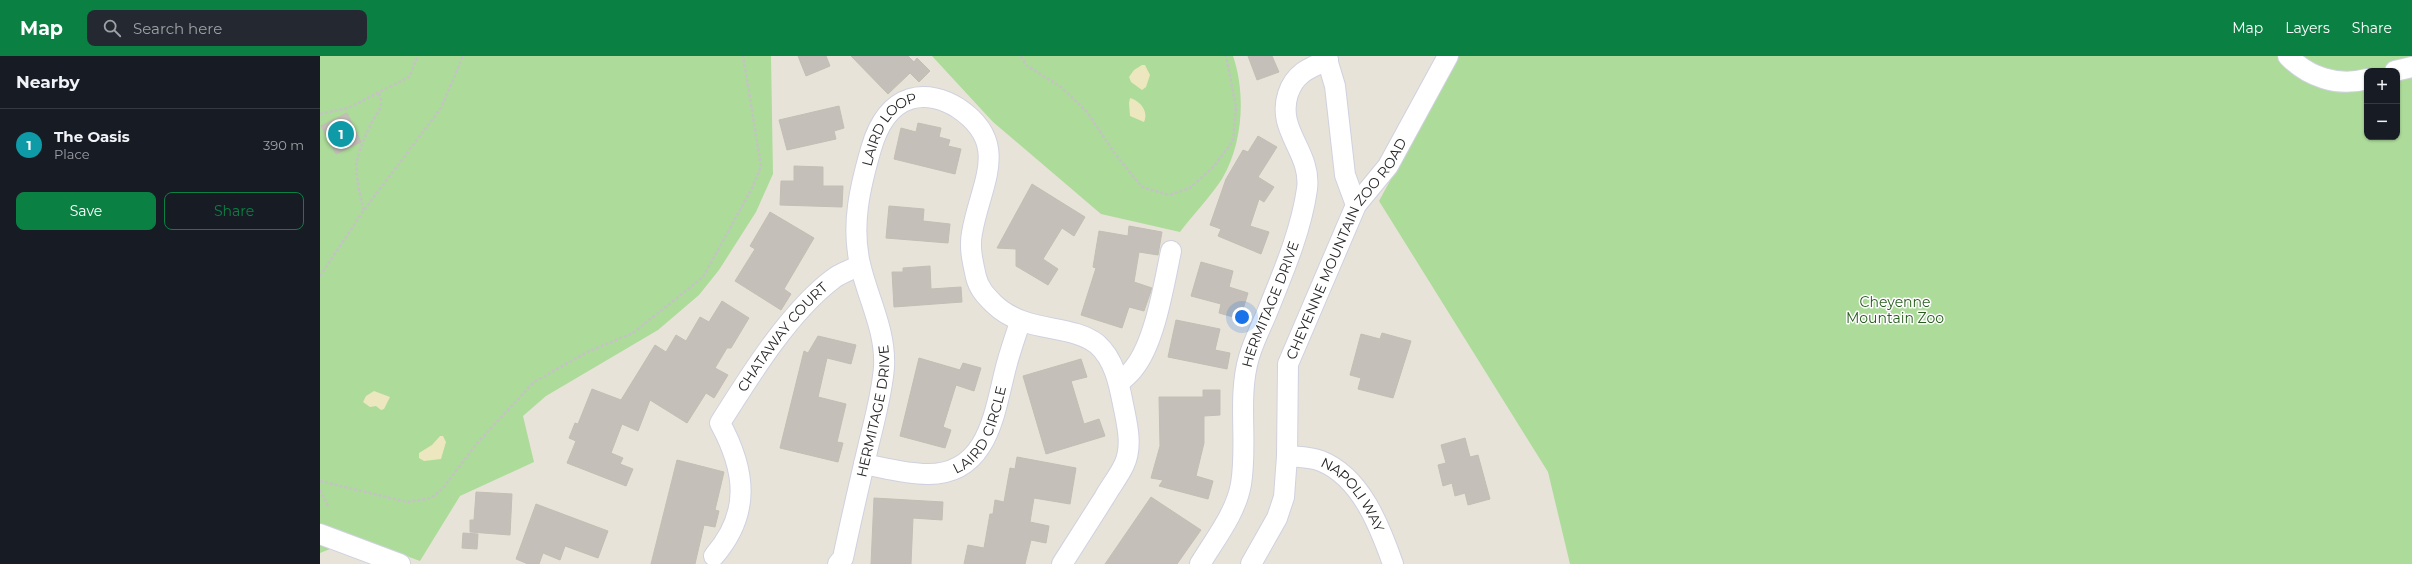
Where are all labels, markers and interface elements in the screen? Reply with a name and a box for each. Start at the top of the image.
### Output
search box [87,10,367,46]
text: Map [20,17,63,40]
icon: search [101,17,123,39]
text: Search here [133,19,222,38]
text: Map [2232,19,2263,37]
text: Layers [2285,19,2330,37]
text: Share [2352,19,2392,37]
map controls [2364,68,2400,140]
button: + [2364,68,2400,104]
text: Nearby [16,72,80,92]
street label: LAIRD LOOP [858,89,918,168]
button: − [2364,104,2400,140]
pin: 1 [328,119,354,149]
text: The Oasis [54,127,130,146]
street label: CHEYENNE MOUNTAIN ZOO ROAD [1282,135,1411,362]
text: 1 [26,137,32,153]
text: 390 m [263,137,304,153]
text: Place [54,146,90,162]
button: Save [16,192,156,230]
button: Share [164,192,304,230]
street label: HERMITAGE DRIVE [1238,239,1303,369]
street label: CHATAWAY COURT [733,278,831,395]
park label: Cheyenne Mountain Zoo [1846,293,1944,327]
your location [1232,307,1252,327]
street label: HERMITAGE DRIVE [852,344,893,479]
street label: LAIRD CIRCLE [950,384,1010,478]
street label: NAPOLI WAY [1318,453,1389,535]

